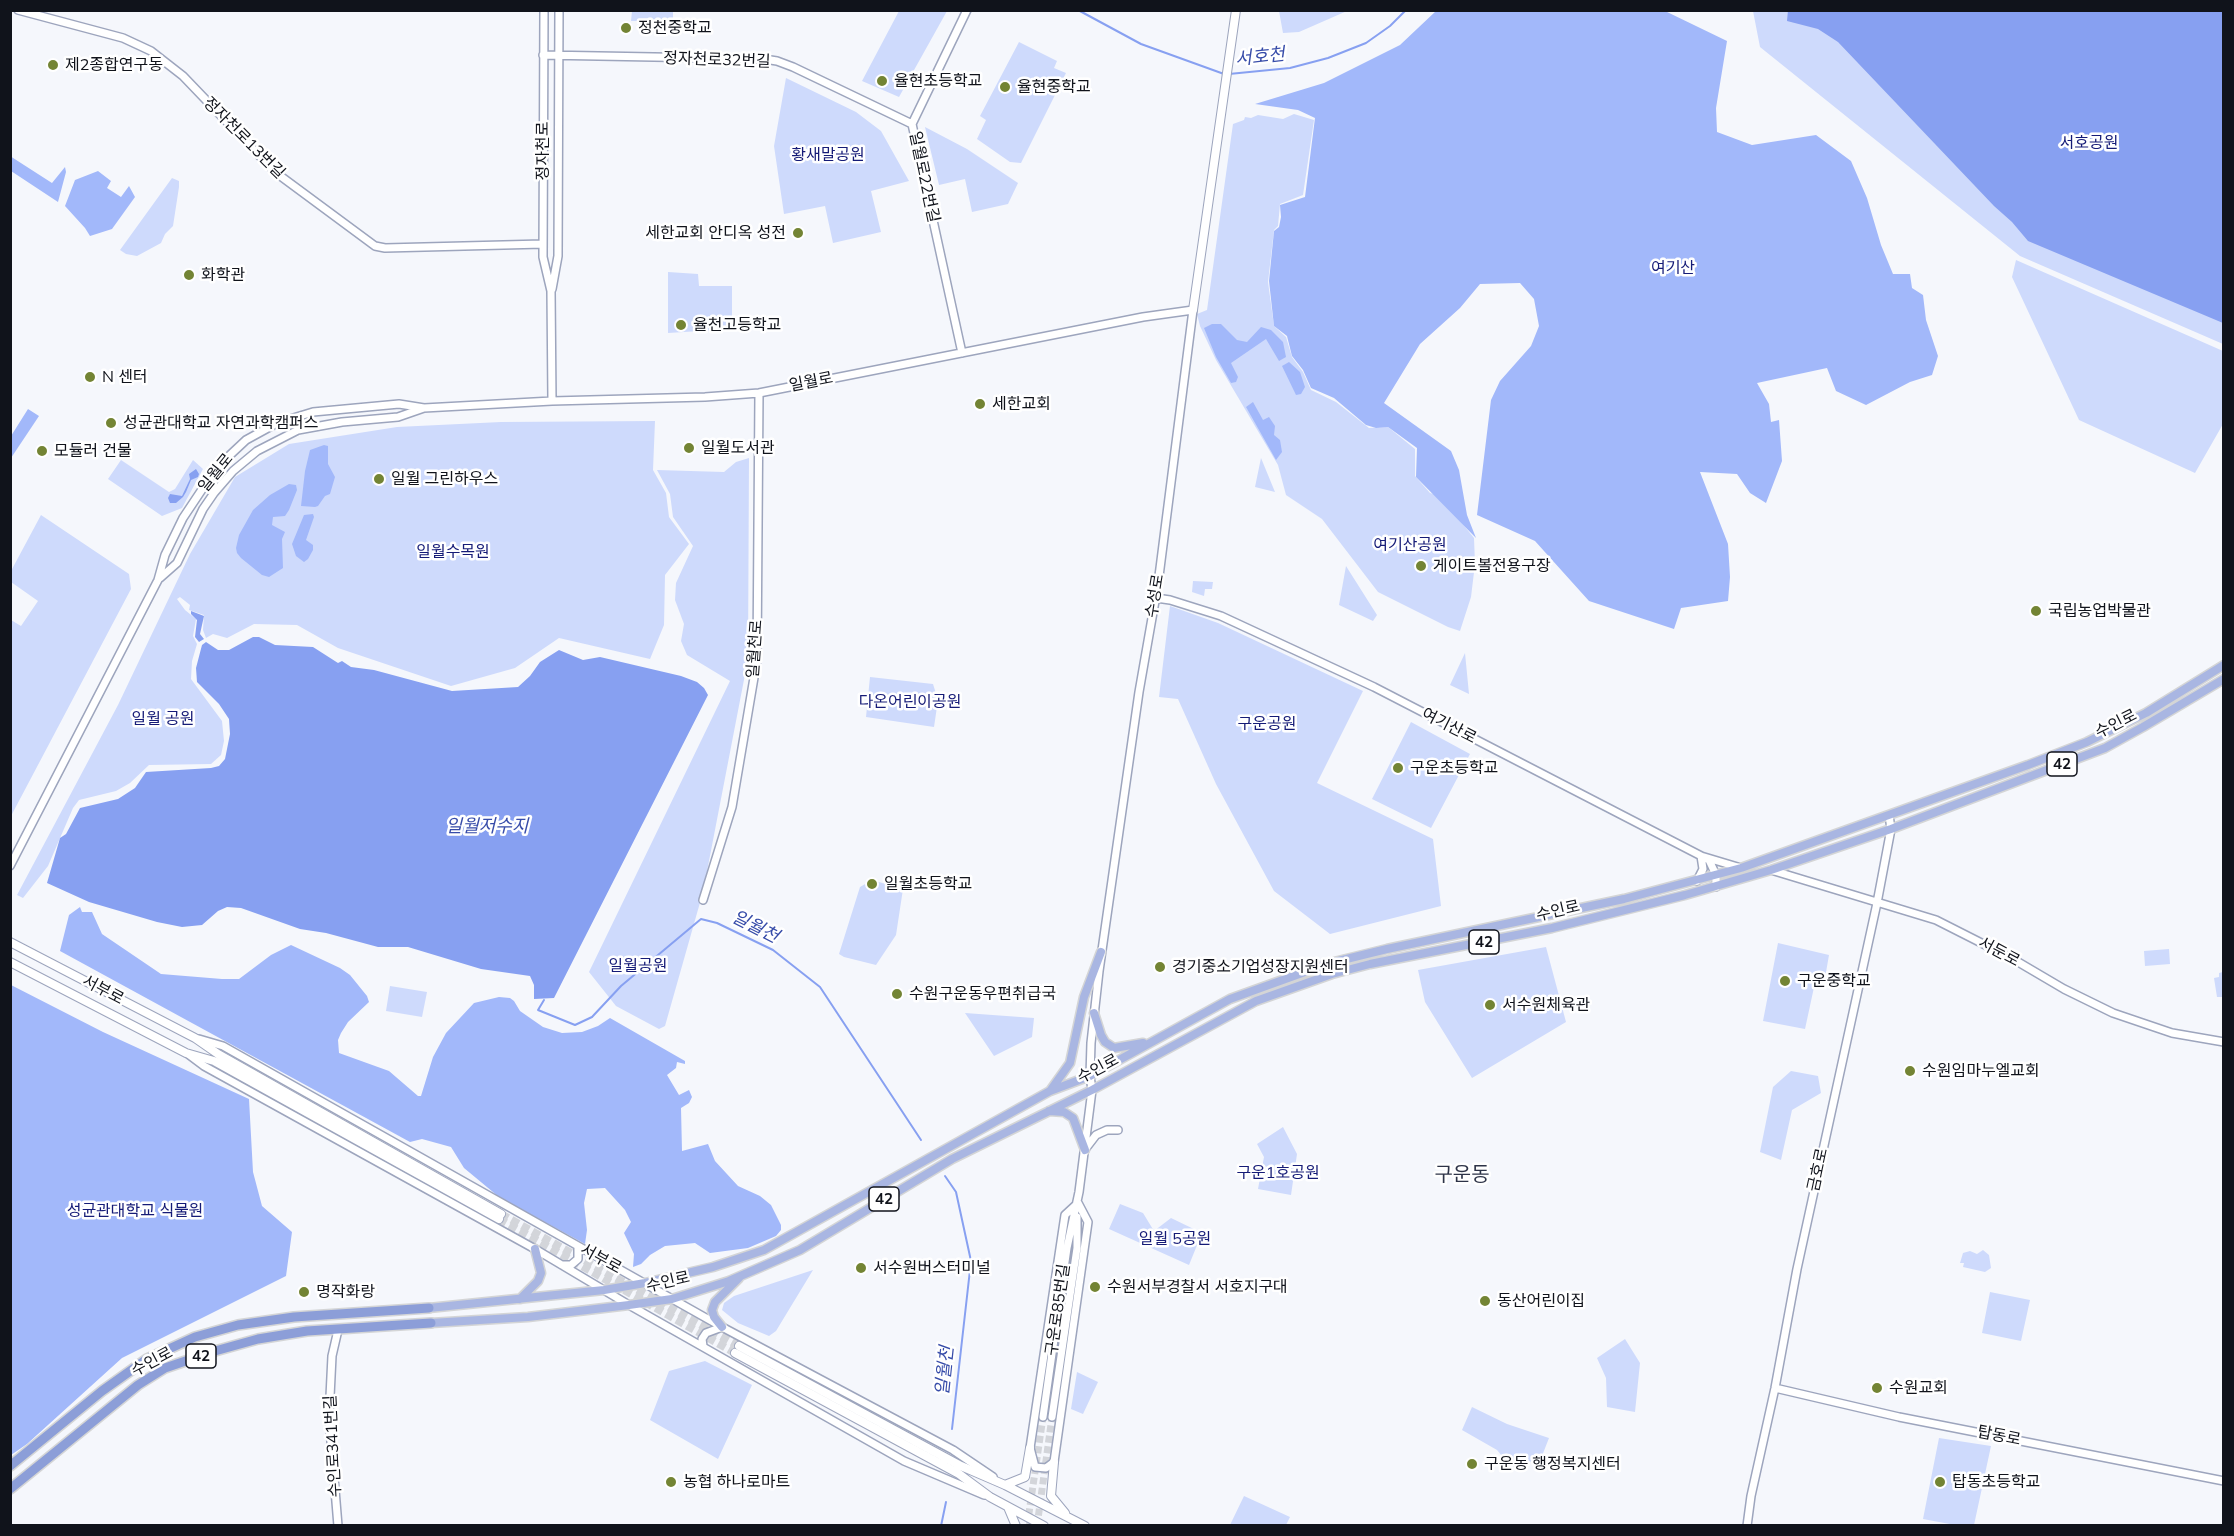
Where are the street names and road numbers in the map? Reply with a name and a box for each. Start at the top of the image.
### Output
street label: 정자천로32번길 [663,49,771,71]
street label: 정자천로13번길 [199,93,289,183]
street label: 정자천로 [533,122,553,180]
street label: 일월로22번길 [905,130,943,224]
street label: 일월로 [787,368,835,396]
street label: 일월로 [195,450,237,496]
street label: 수성로 [1142,573,1168,619]
street label: 일월천로 [743,619,767,679]
street label: 여기산로 [1418,704,1480,748]
street label: 수인로 [2092,705,2140,743]
road number: 42 [2047,752,2077,776]
street label: 수인로 [1534,897,1582,925]
road number: 42 [1469,930,1499,954]
street label: 서둔로 [1975,933,2023,971]
street label: 서부로 [79,971,127,1009]
street label: 수인로 [1074,1050,1122,1088]
street label: 금호로 [1804,1146,1832,1194]
road number: 42 [869,1187,899,1211]
street label: 서부로 [577,1240,625,1278]
street label: 구운로85번길 [1042,1263,1074,1357]
street label: 수인로 [644,1268,692,1296]
street label: 수인로 [128,1343,176,1381]
road number: 42 [186,1344,216,1368]
street label: 수인로341번길 [321,1394,345,1498]
street label: 탑동로 [1975,1422,2023,1450]

